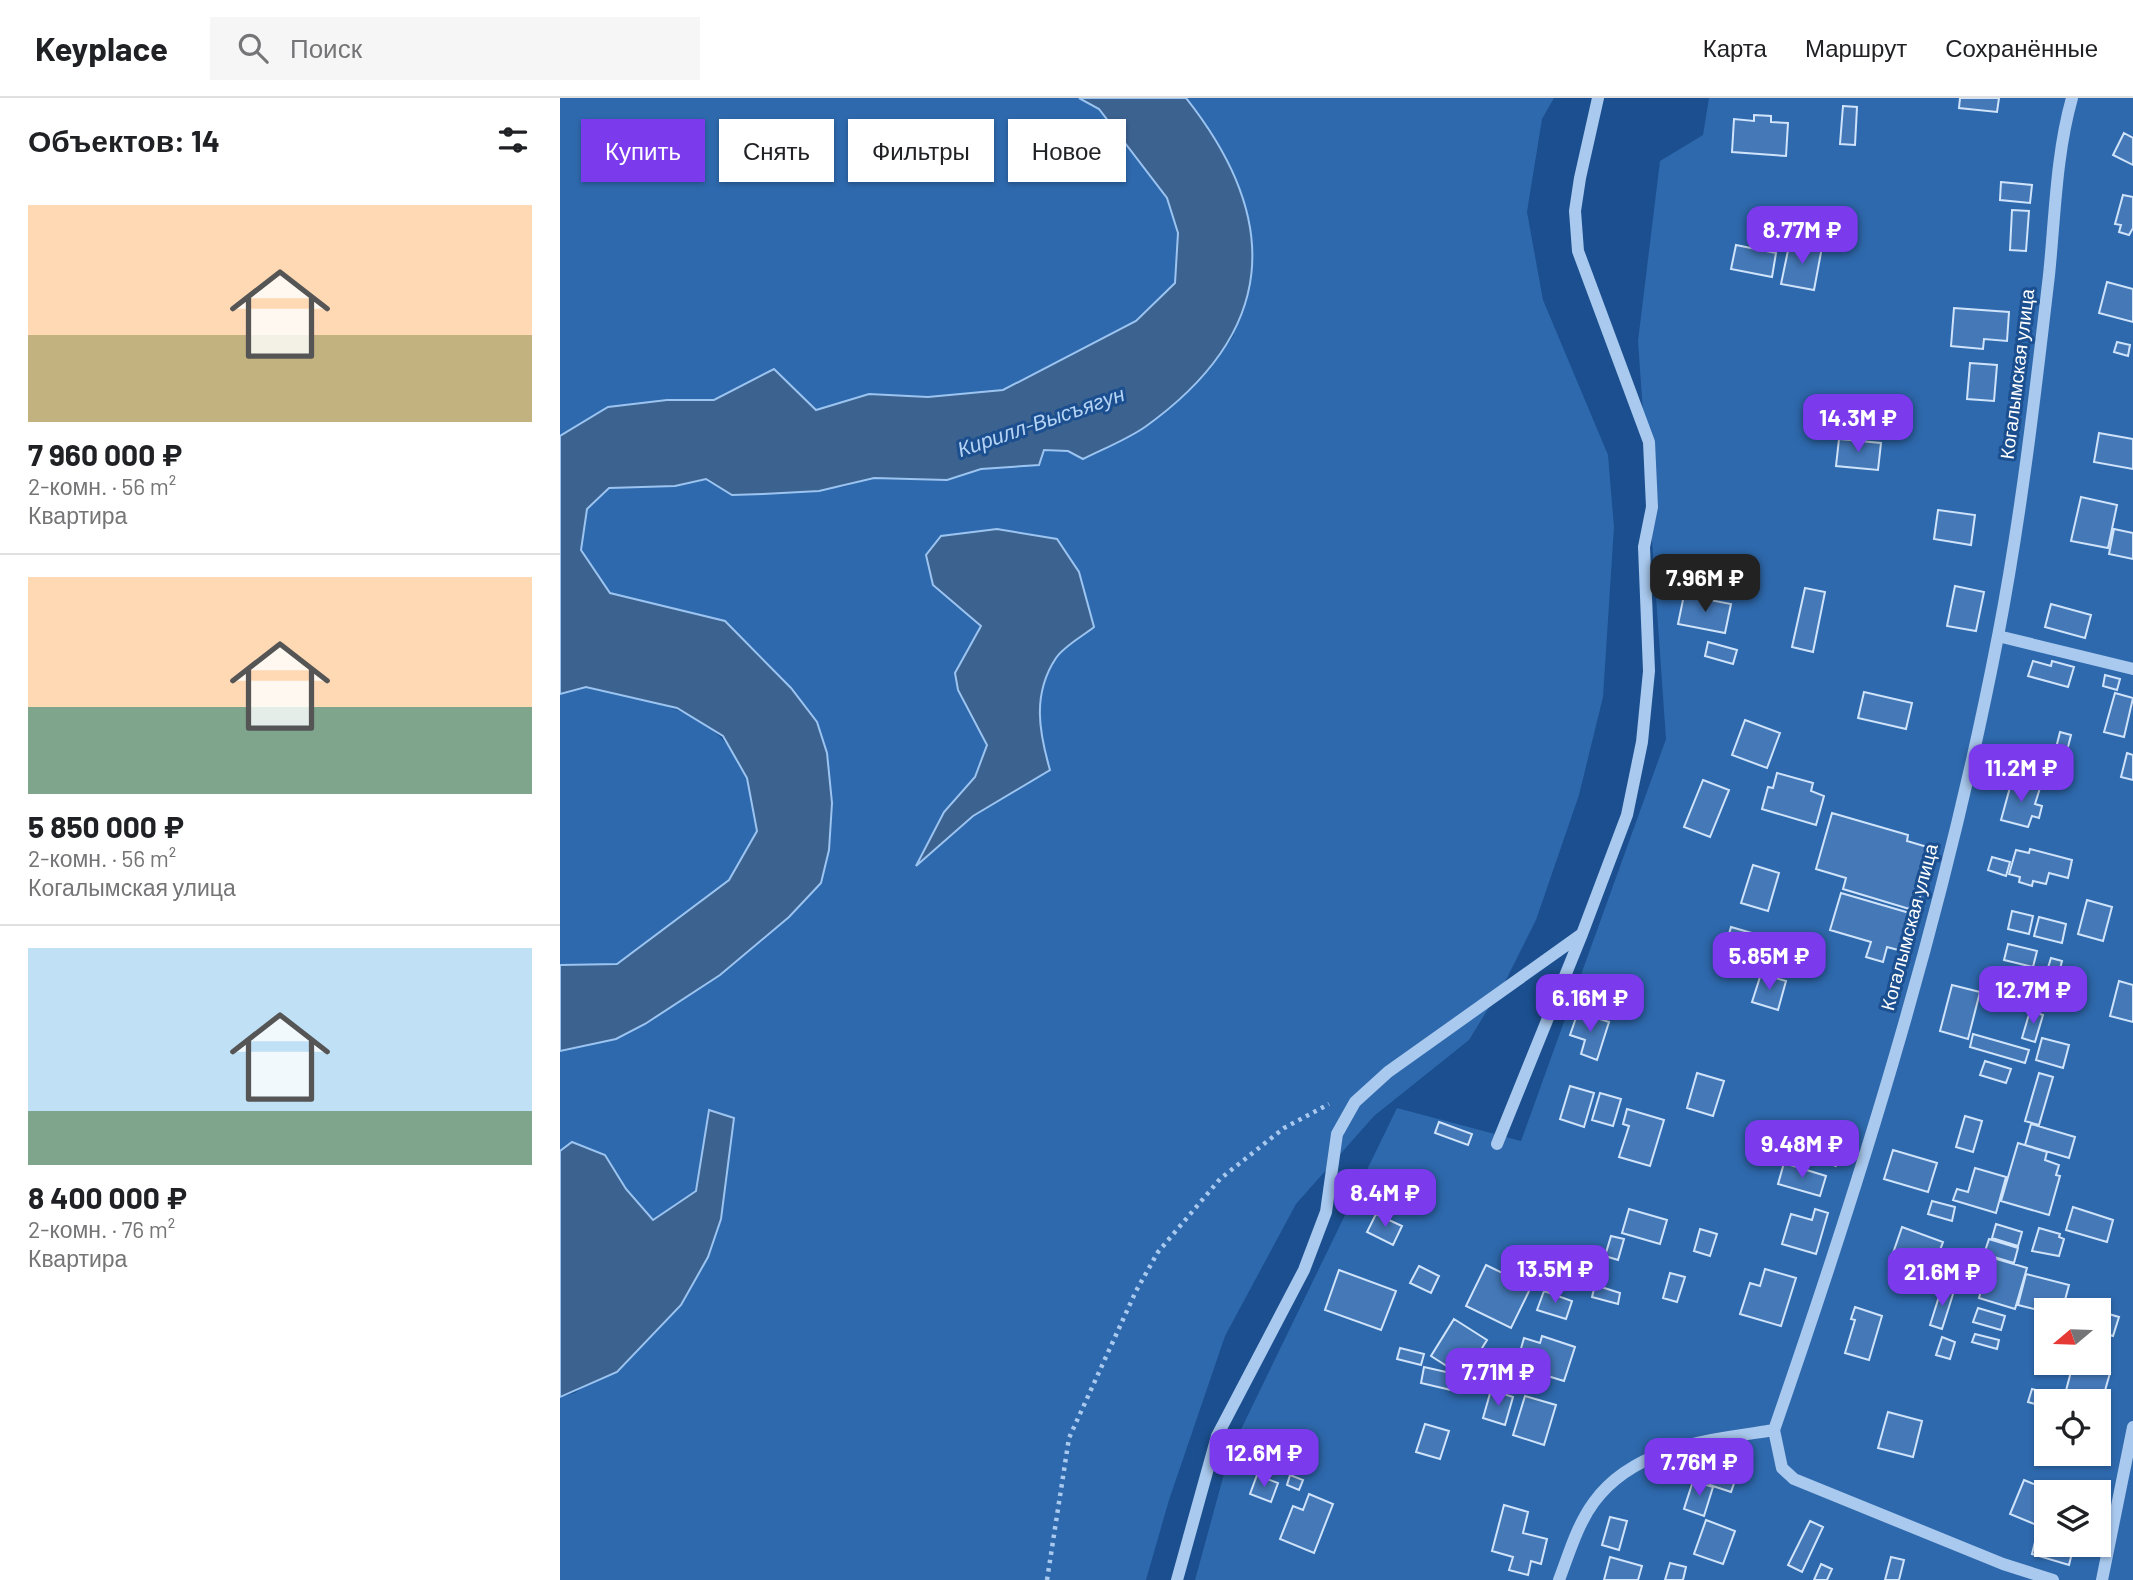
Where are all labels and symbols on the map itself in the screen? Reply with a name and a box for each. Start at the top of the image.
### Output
pin: 8.77M ₽ [1737,206,1867,266]
street label: Когалымская улица [1995,287,2038,461]
water label: Кирилл-Высъягун [954,380,1128,461]
pin: 14.3M ₽ [1793,394,1923,454]
pin: 7.96M ₽ [1640,554,1770,614]
pin: 11.2M ₽ [1956,744,2086,804]
street label: Когалымская улица [1875,841,1942,1013]
pin: 5.85M ₽ [1704,932,1834,992]
pin: 12.7M ₽ [1968,967,2098,1026]
pin: 6.16M ₽ [1525,974,1655,1034]
pin: 9.48M ₽ [1737,1121,1867,1180]
pin: 8.4M ₽ [1328,1170,1442,1229]
pin: 13.5M ₽ [1490,1246,1620,1305]
pin: 21.6M ₽ [1877,1248,2007,1308]
north arrow [2034,1298,2110,1376]
pin: 7.71M ₽ [1433,1348,1563,1408]
pin: 12.6M ₽ [1199,1430,1329,1489]
pin: 7.76M ₽ [1634,1438,1764,1498]

